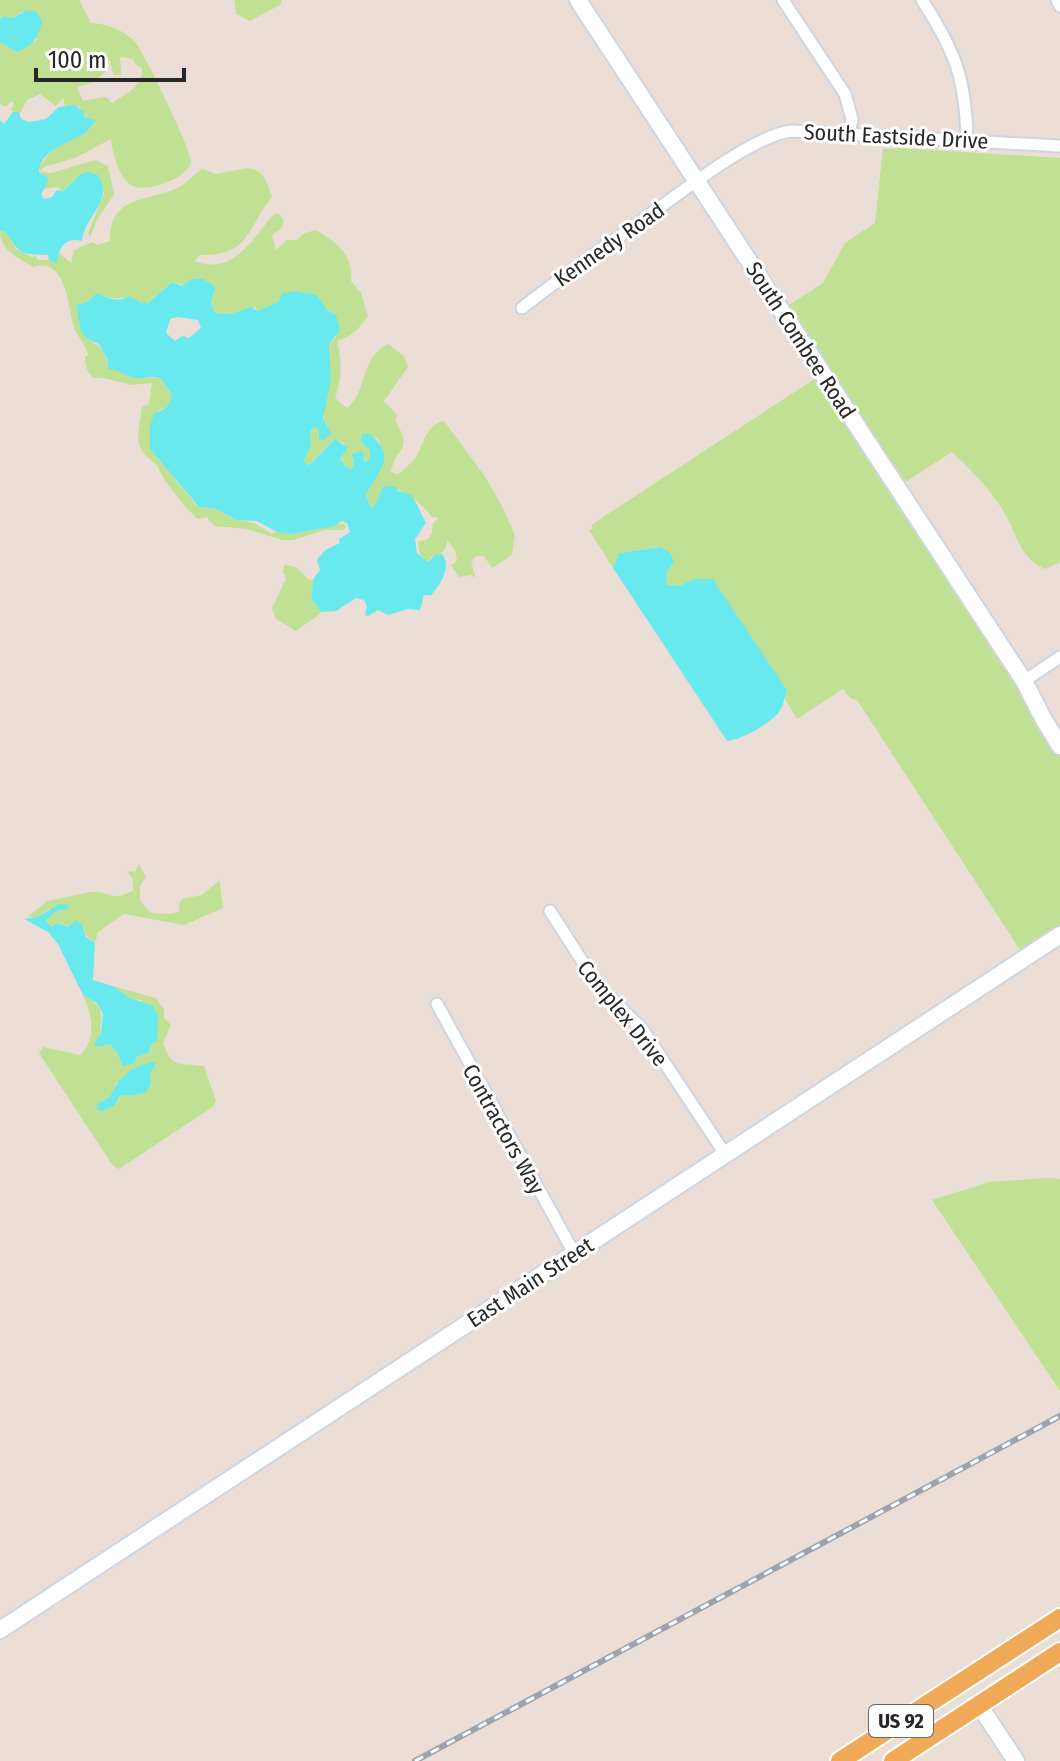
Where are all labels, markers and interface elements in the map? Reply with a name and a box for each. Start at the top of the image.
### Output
scale bar [36,32,184,82]
text: 100 m [48,46,106,74]
street label: South Eastside Drive [803,118,989,155]
street label: Kennedy Road [549,196,670,292]
street label: South Combee Road [740,257,861,424]
street label: Complex Drive [572,955,674,1072]
street label: Contractors Way [457,1059,551,1199]
street label: East Main Street [462,1231,599,1333]
road number: US 92 [869,1705,933,1737]

